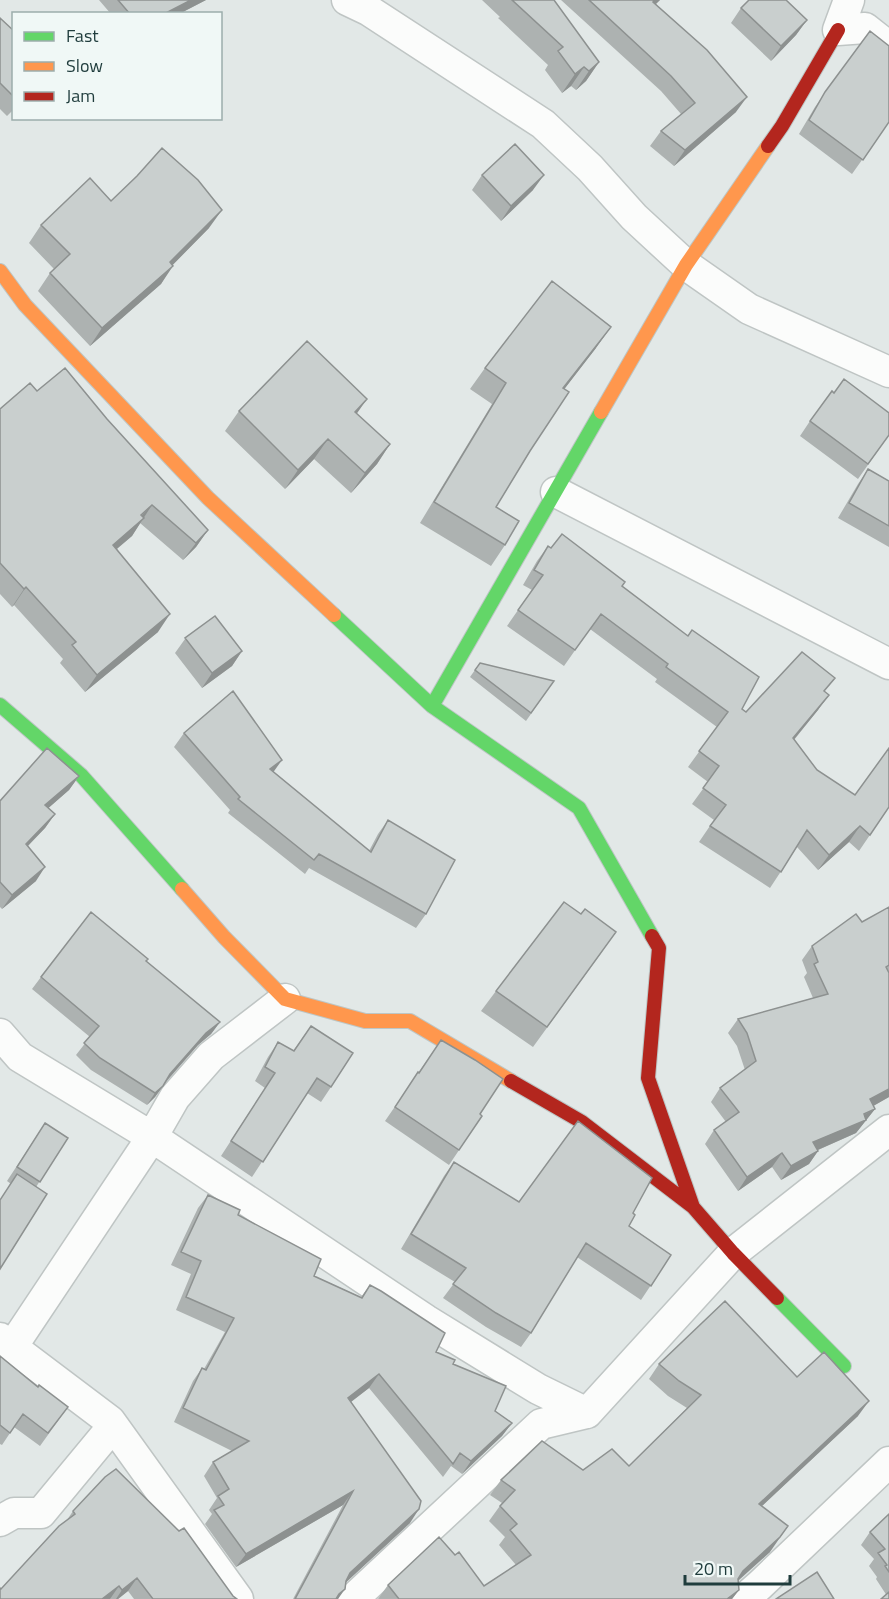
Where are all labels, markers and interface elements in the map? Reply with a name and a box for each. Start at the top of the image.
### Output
legend [12,12,222,120]
text: Fast [66,22,99,49]
text: Slow [66,52,103,79]
text: Jam [66,82,95,109]
scale bar [685,1548,790,1586]
text: 20 m [694,1555,733,1582]

